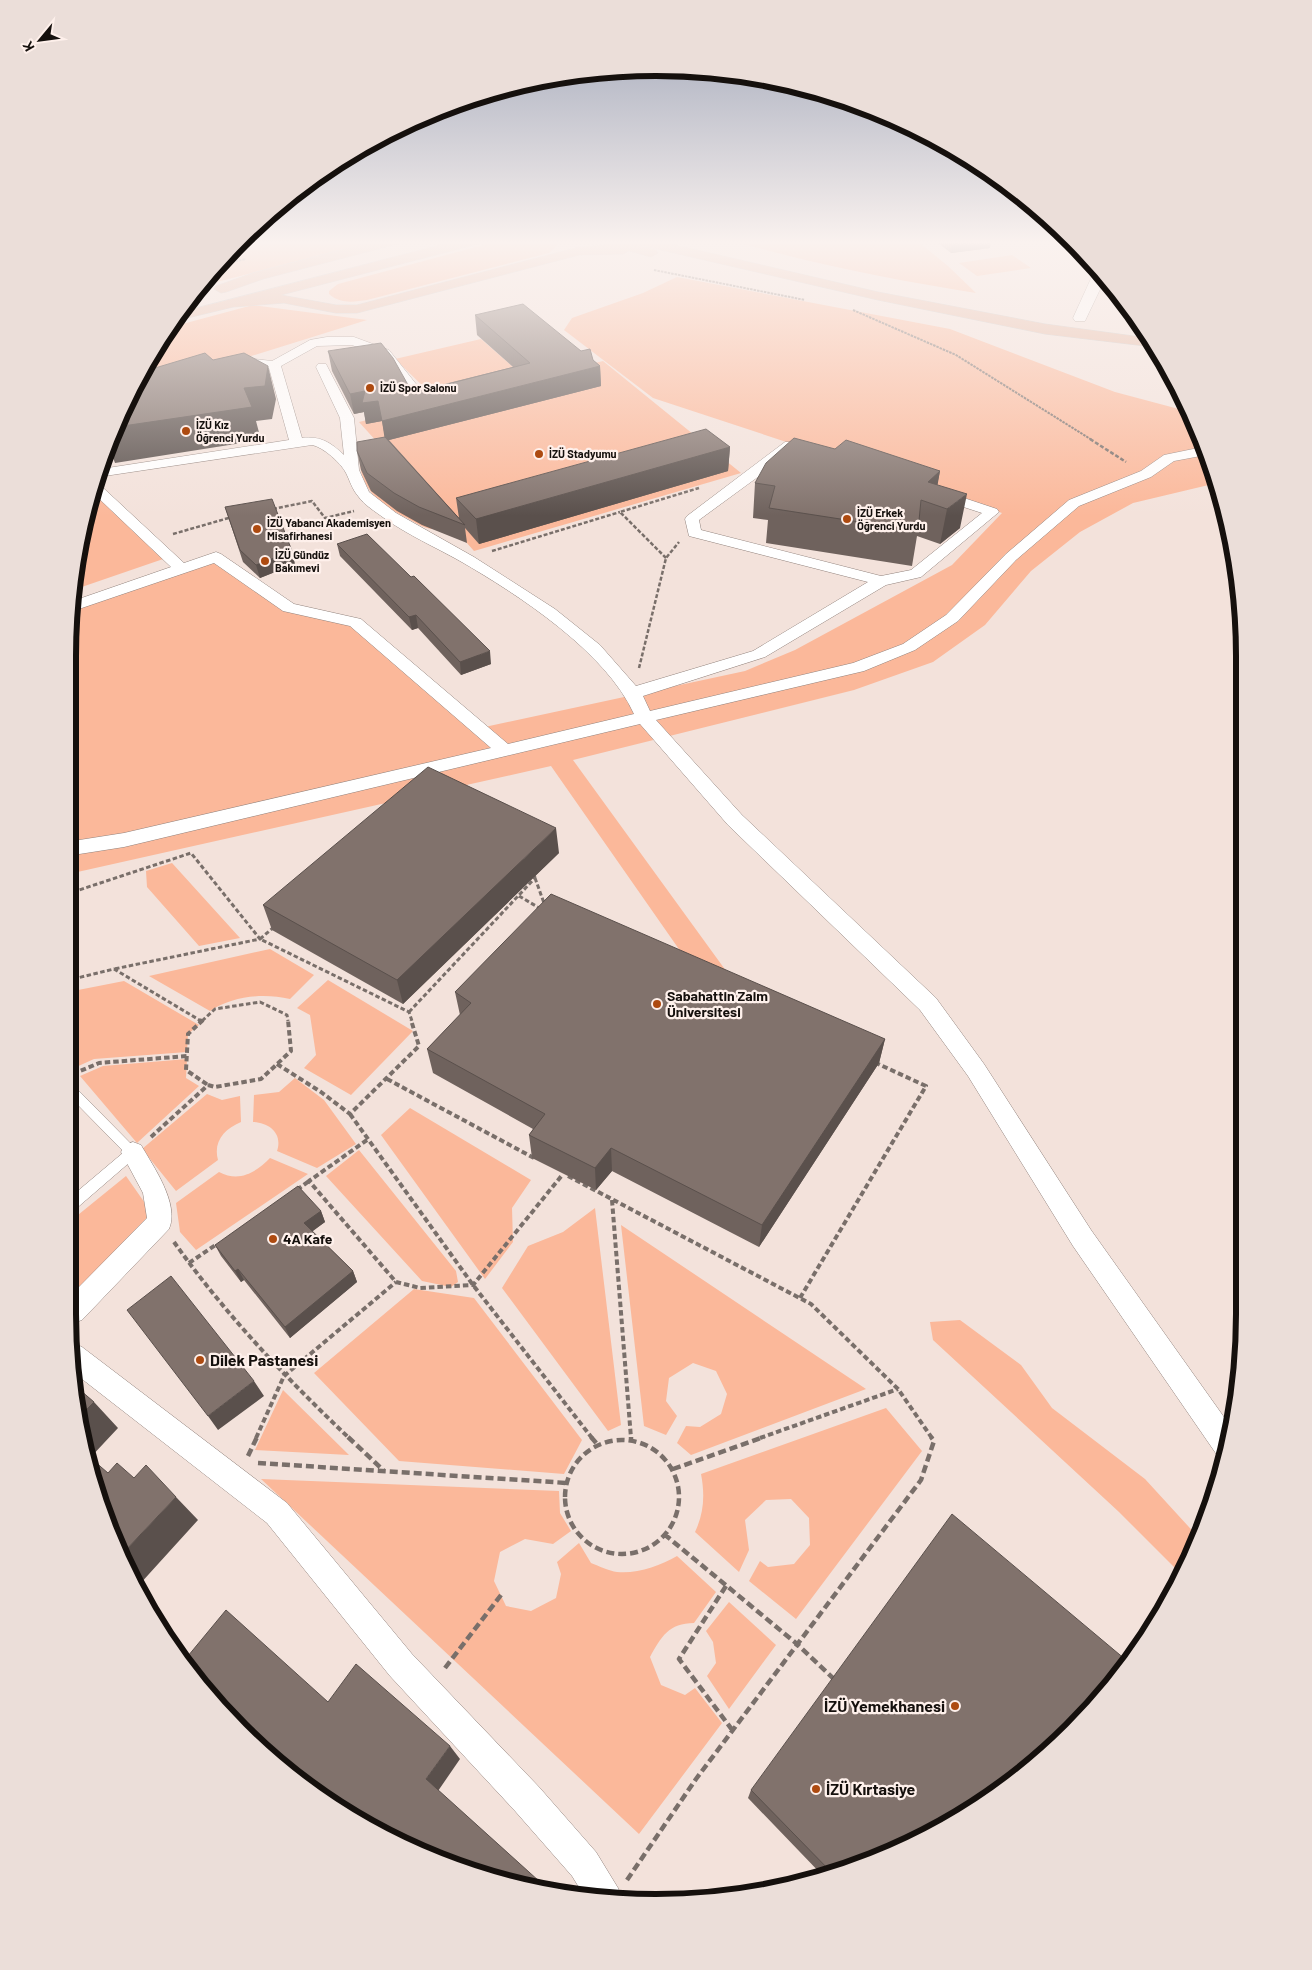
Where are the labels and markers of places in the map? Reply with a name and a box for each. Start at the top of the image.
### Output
place label: İZÜ Spor Salonu [380,381,457,394]
marker: İZÜ Spor Salonu [364,382,376,394]
place label: İZÜ Kız Öğrenci Yurdu [196,418,264,444]
marker: İZÜ Kız Öğrenci Yurdu [180,425,192,437]
place label: İZÜ Stadyumu [549,447,617,460]
marker: İZÜ Stadyumu [533,448,545,460]
place label: İZÜ Erkek Öğrenci Yurdu [857,506,925,532]
marker: İZÜ Erkek Öğrenci Yurdu [841,513,853,525]
place label: İZÜ Yabancı Akademisyen Misafirhanesi [267,516,391,542]
marker: İZÜ Yabancı Akademisyen Misafirhanesi [251,523,263,535]
place label: İZÜ Gündüz Bakımevi [275,548,329,574]
marker: İZÜ Gündüz Bakımevi [259,555,271,567]
place label: Sabahattin Zaim Üniversitesi [667,987,768,1020]
marker: Sabahattin Zaim Üniversitesi [651,998,663,1010]
place label: 4A Kafe [283,1230,333,1247]
marker: 4A Kafe [267,1233,279,1245]
place label: Dilek Pastanesi [210,1350,318,1369]
marker: Dilek Pastanesi [194,1354,206,1366]
place label: İZÜ Yemekhanesi [824,1696,945,1715]
marker: İZÜ Yemekhanesi [949,1700,961,1712]
place label: İZÜ Kırtasiye [826,1779,916,1798]
marker: İZÜ Kırtasiye [810,1783,822,1795]

